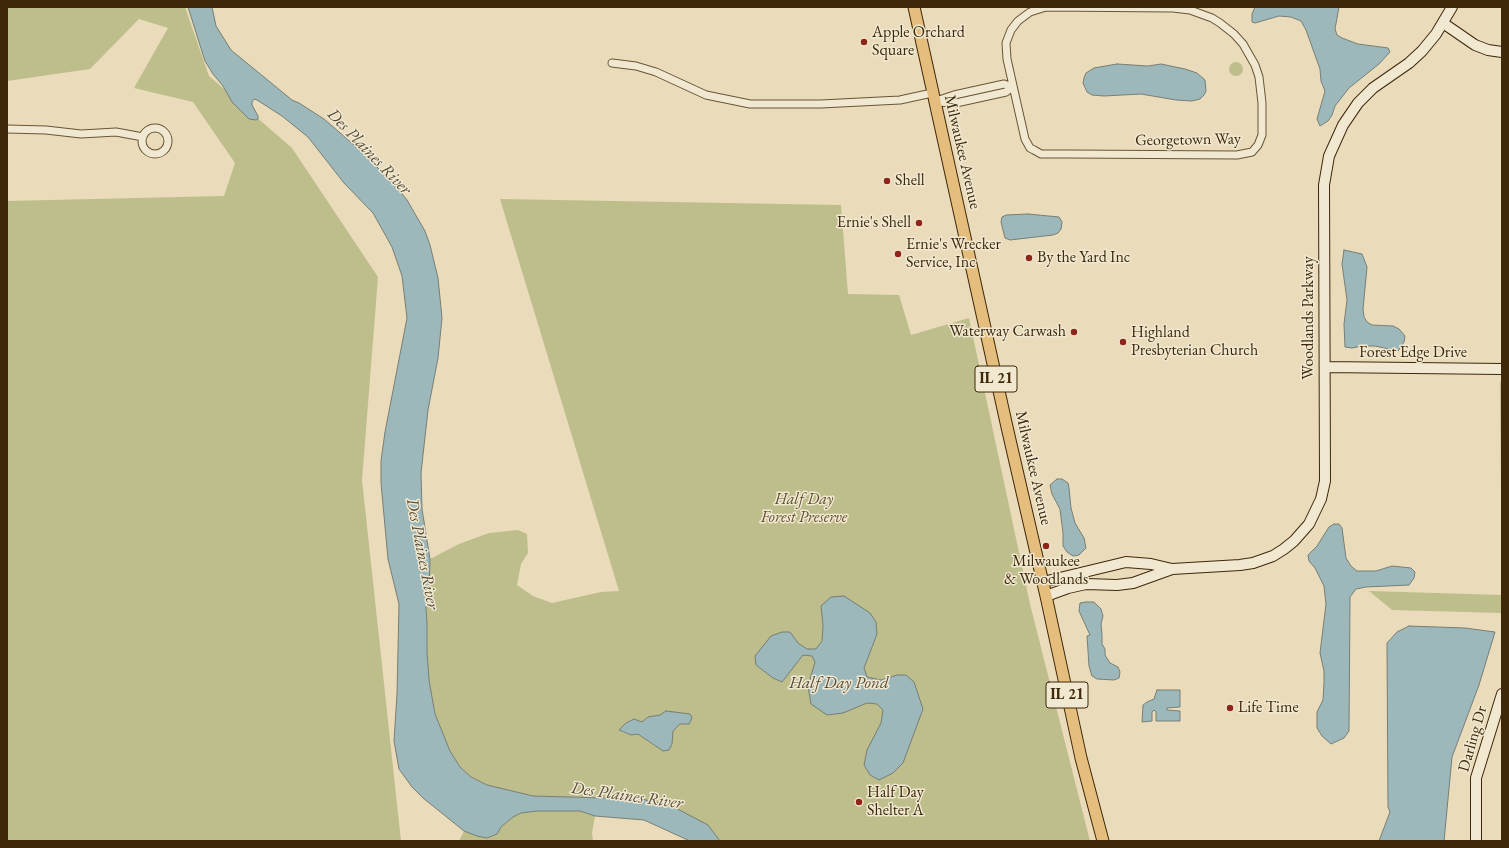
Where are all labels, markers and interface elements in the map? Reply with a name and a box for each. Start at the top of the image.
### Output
place label: Apple Orchard Square [872,23,965,61]
marker: Apple Orchard Square [859,37,869,47]
street label: Milwaukee Avenue [940,93,984,211]
water label: Des Plaines River [323,104,415,200]
street label: Georgetown Way [1135,129,1241,151]
place label: Shell [895,171,925,191]
marker: Shell [882,176,892,186]
place label: Ernie's Shell [837,213,911,233]
marker: Ernie's Shell [914,218,924,228]
place label: Ernie's Wrecker Service, Inc [906,235,1001,273]
place label: By the Yard Inc [1037,248,1130,268]
marker: Ernie's Wrecker Service, Inc [893,249,903,259]
marker: By the Yard Inc [1024,253,1034,263]
street label: Woodlands Parkway [1299,256,1319,380]
place label: Waterway Carwash [949,322,1066,342]
place label: Highland Presbyterian Church [1131,323,1258,361]
marker: Waterway Carwash [1069,327,1079,337]
marker: Highland Presbyterian Church [1118,337,1128,347]
street label: Forest Edge Drive [1359,343,1467,363]
road number: IL 21 [975,366,1017,392]
street label: Milwaukee Avenue [1011,409,1055,527]
park label: Half Day Forest Preserve [761,490,847,528]
water label: Des Plaines River [401,497,443,611]
marker: Milwaukee & Woodlands [1041,541,1051,551]
place label: Milwaukee & Woodlands [1004,552,1088,590]
water label: Half Day Pond [789,673,889,693]
road number: IL 21 [1046,682,1088,708]
place label: Life Time [1238,698,1299,718]
marker: Life Time [1225,703,1235,713]
street label: Darling Dr [1454,704,1492,774]
water label: Des Plaines River [570,778,684,814]
place label: Half Day Shelter A [867,783,924,821]
marker: Half Day Shelter A [854,797,864,807]

